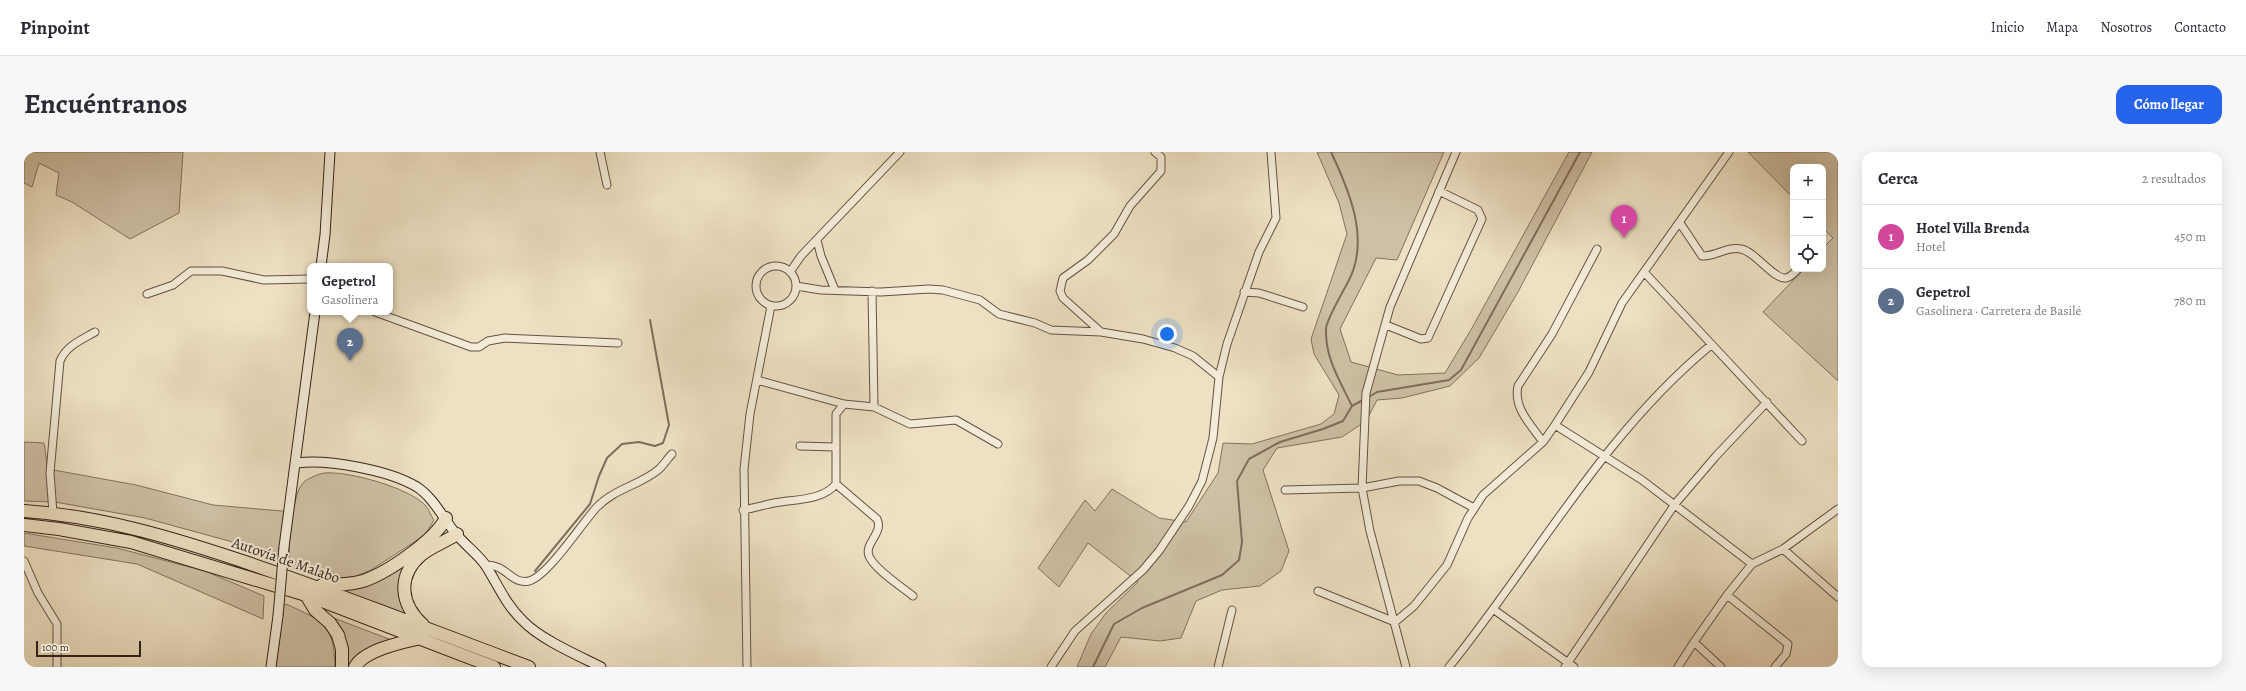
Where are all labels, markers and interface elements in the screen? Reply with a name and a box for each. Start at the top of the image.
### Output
text: Pinpoint [20,15,90,41]
text: Inicio [1991,18,2024,37]
text: Mapa [2046,18,2078,37]
text: Nosotros [2100,18,2152,37]
text: Contacto [2174,18,2226,37]
text: Encuéntranos [24,85,188,123]
button: Cómo llegar [2116,85,2222,124]
map controls [1790,164,1826,272]
button: + [1790,164,1826,200]
text: Cerca [1878,167,1918,190]
text: 2 resultados [2142,170,2206,187]
button: − [1790,200,1826,236]
pin: 1 [1611,205,1637,238]
text: Hotel Villa Brenda [1916,218,2030,238]
text: 1 [1889,228,1893,245]
text: 450 m [2174,228,2206,245]
button: locate [1790,236,1826,272]
text: Hotel [1916,238,1945,255]
popup [307,263,393,315]
text: Gepetrol [322,271,376,291]
text: Gepetrol [1916,282,1970,302]
text: Gasolinera [322,291,379,308]
text: 2 [1888,292,1894,309]
text: 780 m [2174,292,2206,309]
text: Gasolinera · Carretera de Basilé [1916,302,2081,319]
your location [1157,324,1177,344]
pin: 2 [337,328,363,361]
street label: Autovía de Malabo [229,532,343,588]
scale bar [36,639,141,658]
text: 100 m [42,640,69,655]

